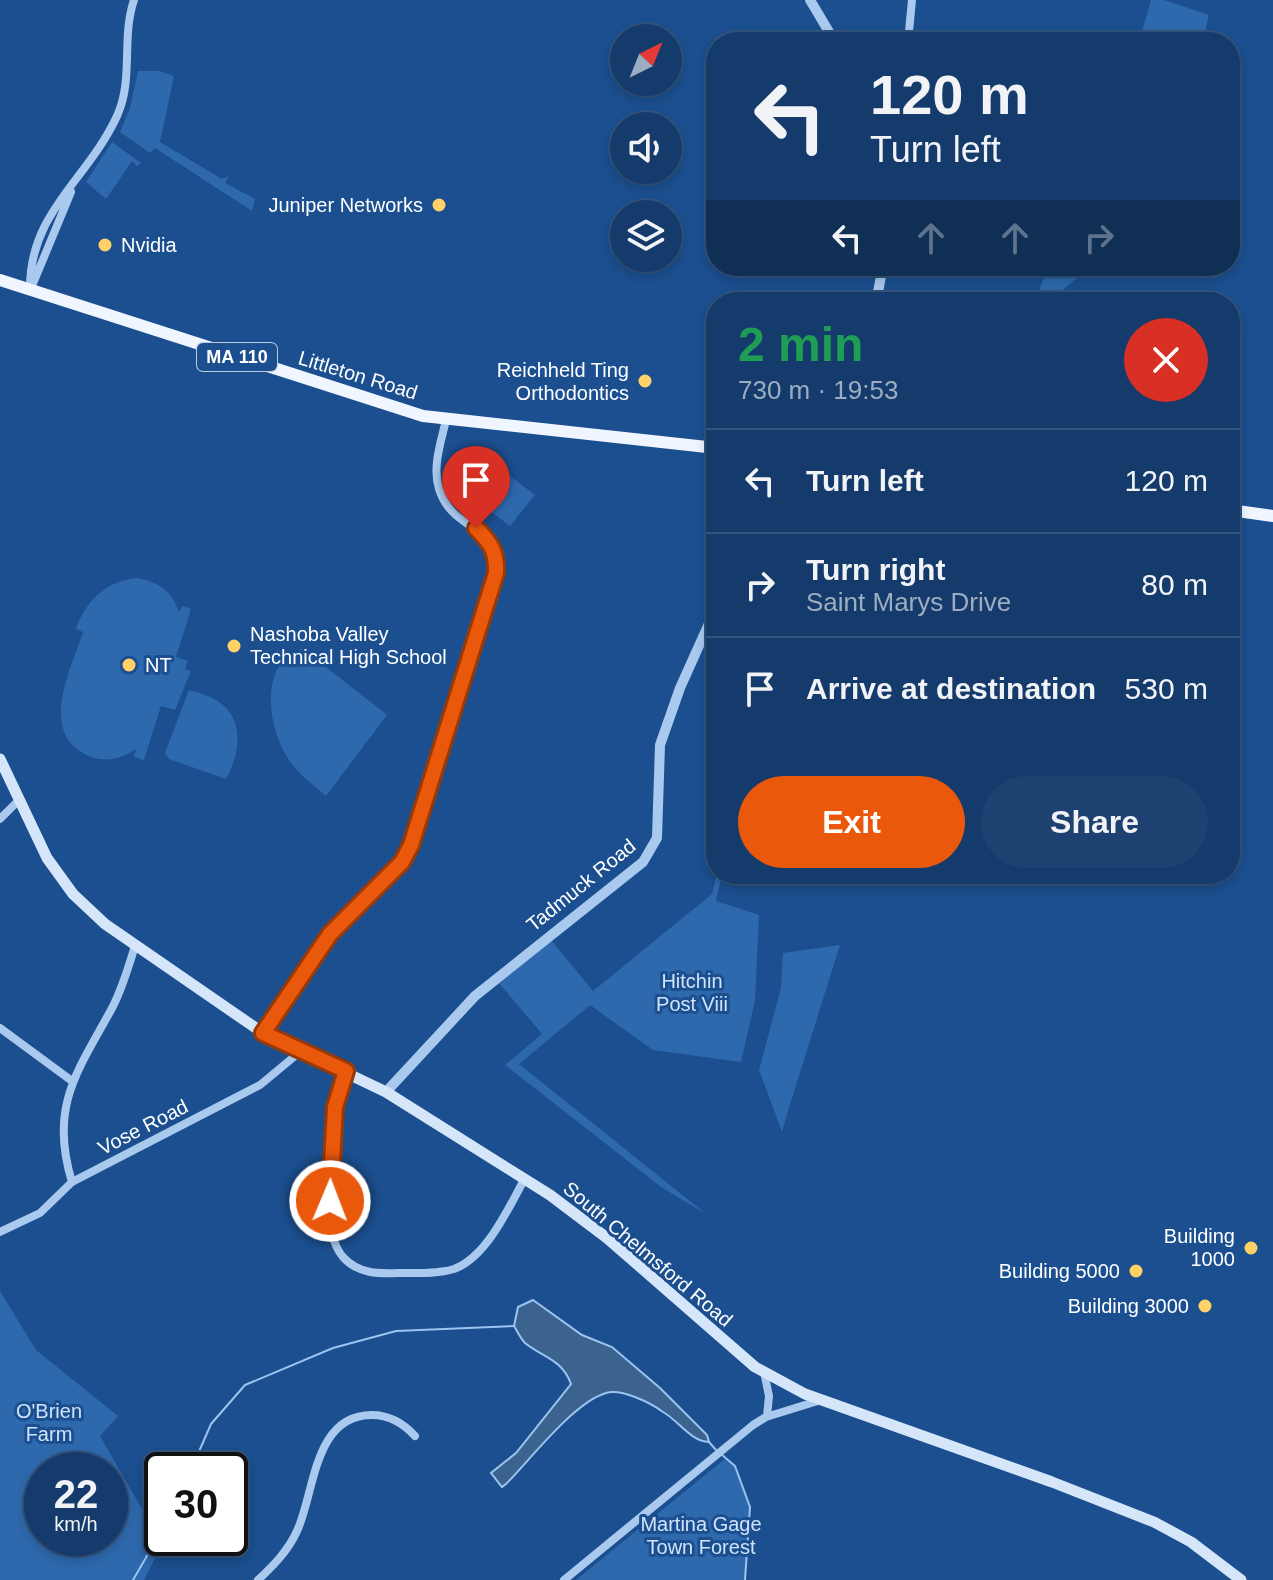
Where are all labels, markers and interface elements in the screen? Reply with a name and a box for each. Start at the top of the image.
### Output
north arrow [610,24,682,96]
map controls [610,24,682,272]
text: 120 m [870,63,1029,126]
icon: left [738,64,842,168]
button: sound [610,112,682,184]
text: Turn left [870,129,1001,170]
place label: Juniper Networks [268,194,423,216]
marker: Juniper Networks [430,196,448,214]
button: layers [610,200,682,272]
icon: left [825,216,869,260]
icon: ahead [909,216,953,260]
icon: ahead [993,216,1037,260]
icon: right [1077,216,1121,260]
place label: Nvidia [121,234,177,256]
marker: Nvidia [96,236,114,254]
text: 2 min [738,318,863,371]
button: close [1124,318,1208,402]
road number: MA 110 [197,343,277,371]
street label: Littleton Road [296,346,420,404]
place label: Reichheld Ting Orthodontics [497,359,629,404]
marker: Reichheld Ting Orthodontics [636,372,654,390]
text: 730 m · 19:53 [738,375,898,405]
pin [442,446,510,528]
icon: arrive [454,458,498,502]
icon: left [738,459,782,503]
text: Turn left [806,464,924,497]
text: 120 m [1125,464,1208,497]
text: Turn right [806,553,945,586]
icon: right [738,563,782,607]
text: 80 m [1141,568,1208,601]
text: Saint Marys Drive [806,587,1011,617]
place label: Nashoba Valley Technical High School [250,623,447,668]
marker: Nashoba Valley Technical High School [225,637,243,655]
place label: NT [145,654,172,676]
marker: NT [120,656,138,674]
icon: arrive [738,667,782,711]
text: Arrive at destination [806,672,1096,705]
text: 530 m [1125,672,1208,705]
button: Exit [738,776,965,868]
button: Share [981,776,1208,868]
street label: Tadmuck Road [522,834,640,936]
park label: Hitchin Post Viii [656,970,728,1015]
street label: Vose Road [94,1095,192,1159]
position arrow [288,1159,372,1243]
street label: South Chelmsford Road [559,1177,737,1331]
place label: Building 1000 [1164,1225,1235,1270]
marker: Building 1000 [1242,1239,1260,1257]
place label: Building 5000 [999,1260,1120,1282]
marker: Building 5000 [1127,1262,1145,1280]
place label: Building 3000 [1068,1295,1189,1317]
marker: Building 3000 [1196,1297,1214,1315]
park label: O'Brien Farm [16,1400,82,1445]
speed limit sign: 30 [144,1452,248,1556]
text: 22 [54,1472,98,1516]
text: km/h [54,1513,98,1535]
park label: Martina Gage Town Forest [640,1513,762,1558]

